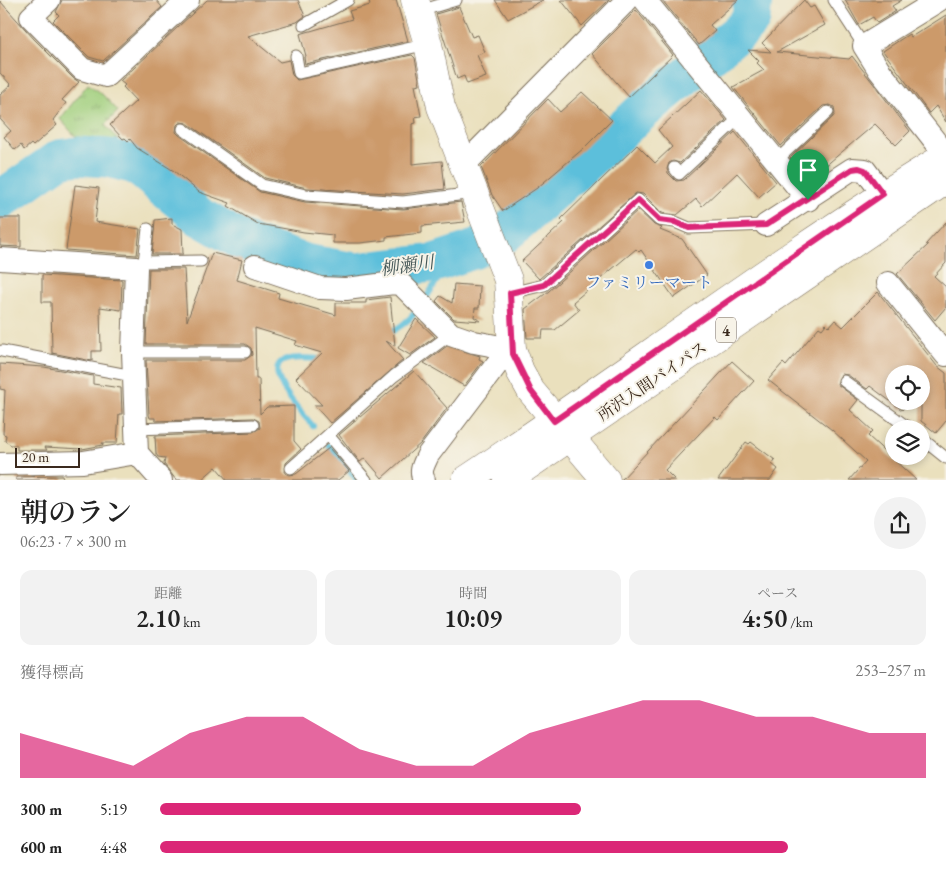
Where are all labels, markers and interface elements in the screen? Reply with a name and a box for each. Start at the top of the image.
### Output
pin [787,149,829,200]
icon: arrive [794,156,822,184]
water label: 柳瀬川 [379,250,437,280]
marker: ファミリーマート [643,259,655,271]
place label: ファミリーマート [585,272,713,293]
road number: 4 [716,318,736,342]
street label: 所沢入間バイパス [593,337,711,425]
map controls [885,365,930,465]
button: locate [885,365,930,410]
button: layers [885,420,930,465]
scale bar [15,445,80,468]
text: 20 m [22,448,49,466]
text: 朝のラン [20,494,132,530]
button: share [874,497,926,549]
text: 06:23 · 7 × 300 m [20,531,127,552]
text: 距離 [154,584,182,602]
text: 時間 [459,584,487,602]
text: ペース [757,584,798,602]
text: 2.10 [136,602,180,634]
text: 10:09 [444,602,502,634]
text: 4:50 [742,602,787,634]
text: km [180,613,201,631]
text: /km [787,613,813,631]
text: 253–257 m [855,660,926,681]
text: 獲得標高 [20,662,84,683]
text: 300 m [20,799,62,820]
text: 5:19 [100,799,127,820]
text: 600 m [20,837,62,858]
text: 4:48 [100,837,127,858]

